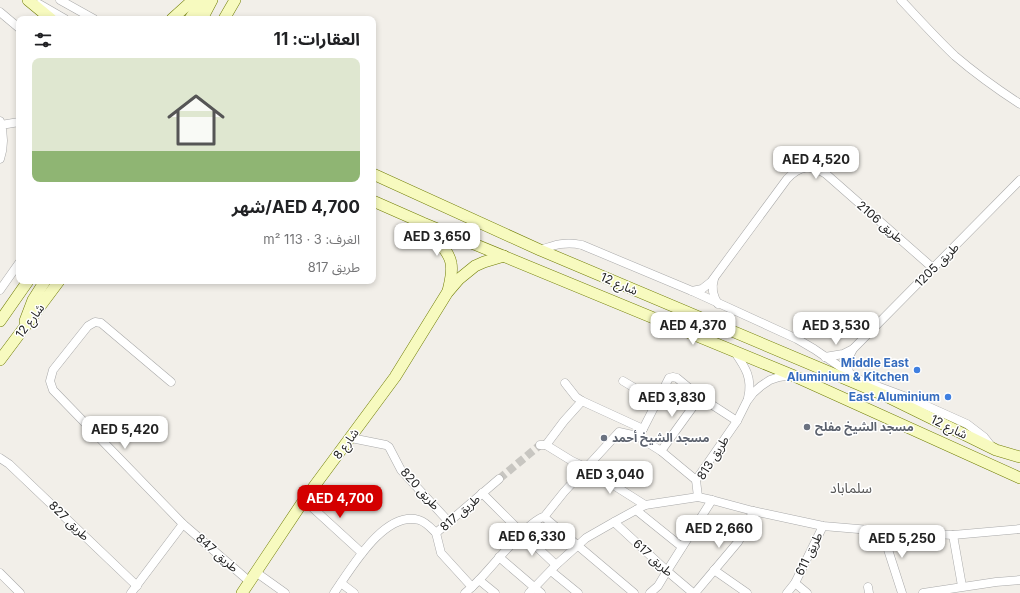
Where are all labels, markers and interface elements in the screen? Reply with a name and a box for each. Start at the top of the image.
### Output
icon: filters [32,29,54,51]
text: العقارات: 11 [274,29,360,49]
icon: home [160,84,232,156]
pin: AED 4,520 [770,146,862,180]
text: AED 4,520 [782,151,850,167]
text: AED 4,700/شهر [232,197,360,217]
street label: طريق 2106 [853,197,907,247]
pin: AED 3,650 [391,223,483,257]
text: AED 3,650 [403,228,471,244]
text: الغرف: 3 · 113 m² [263,231,360,247]
street label: طريق 1205 [911,239,963,291]
text: طريق 817 [308,259,360,275]
street label: شارع 12 [598,269,640,300]
street label: شارع 12 [12,301,49,342]
pin: AED 4,370 [647,312,739,346]
pin: AED 3,530 [790,312,882,346]
text: AED 4,370 [660,317,726,333]
text: AED 3,530 [802,317,870,333]
place label: Middle East Aluminium & Kitchen [787,355,910,384]
marker: Middle East Aluminium & Kitchen [912,365,922,375]
pin: AED 3,830 [626,384,718,418]
text: AED 3,830 [638,389,706,405]
place label: East Aluminium [849,389,940,404]
marker: East Aluminium [943,392,953,402]
street label: شارع 12 [928,411,970,444]
pin: AED 5,420 [79,416,171,450]
place label: مسجد الشيخ مفلح [815,419,914,436]
text: AED 5,420 [91,421,159,437]
marker: مسجد الشيخ مفلح [802,422,812,432]
street label: شارع 8 [329,425,363,463]
place label: مسجد الشيخ أحمد [612,430,710,447]
marker: مسجد الشيخ أحمد [599,433,609,443]
street label: طريق 813 [693,433,733,483]
pin: AED 3,040 [564,461,656,495]
street label: طريق 820 [397,465,443,513]
text: AED 3,040 [576,466,644,482]
district label: سلماباد [830,479,872,496]
pin: AED 4,700 [294,485,386,519]
text: AED 4,700 [306,490,374,506]
street label: طريق 817 [437,491,483,535]
street label: طريق 827 [45,498,93,544]
pin: AED 2,660 [673,515,765,549]
text: AED 2,660 [685,520,753,536]
pin: AED 6,330 [486,523,578,557]
pin: AED 5,250 [856,525,948,559]
text: AED 6,330 [498,528,566,544]
street label: طريق 847 [192,530,242,576]
street label: طريق 611 [792,530,826,578]
text: AED 5,250 [868,530,936,546]
street label: طريق 617 [630,536,676,580]

